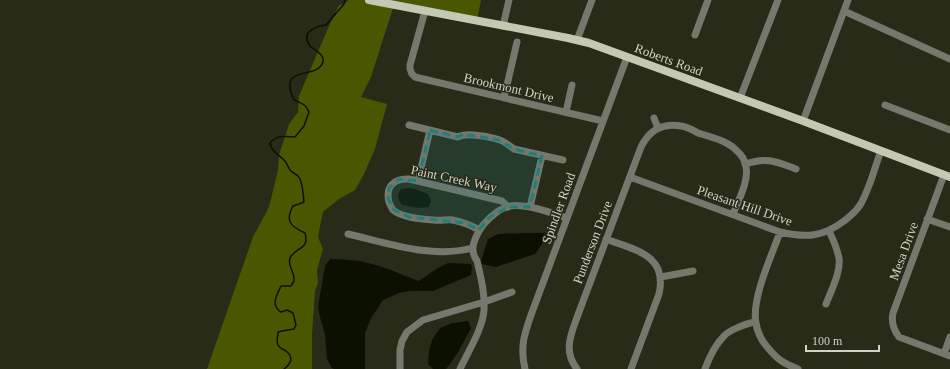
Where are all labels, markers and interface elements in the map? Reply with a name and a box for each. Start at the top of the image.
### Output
street label: Roberts Road [633,40,705,79]
street label: Brookmont Drive [462,70,556,105]
street label: Paint Creek Way [410,162,499,195]
street label: Spindler Road [539,170,578,246]
street label: Pleasant Hill Drive [695,182,795,229]
street label: Punderson Drive [570,198,615,286]
street label: Mesa Drive [886,220,921,282]
scale bar [806,327,879,353]
text: 100 m [812,334,843,348]

